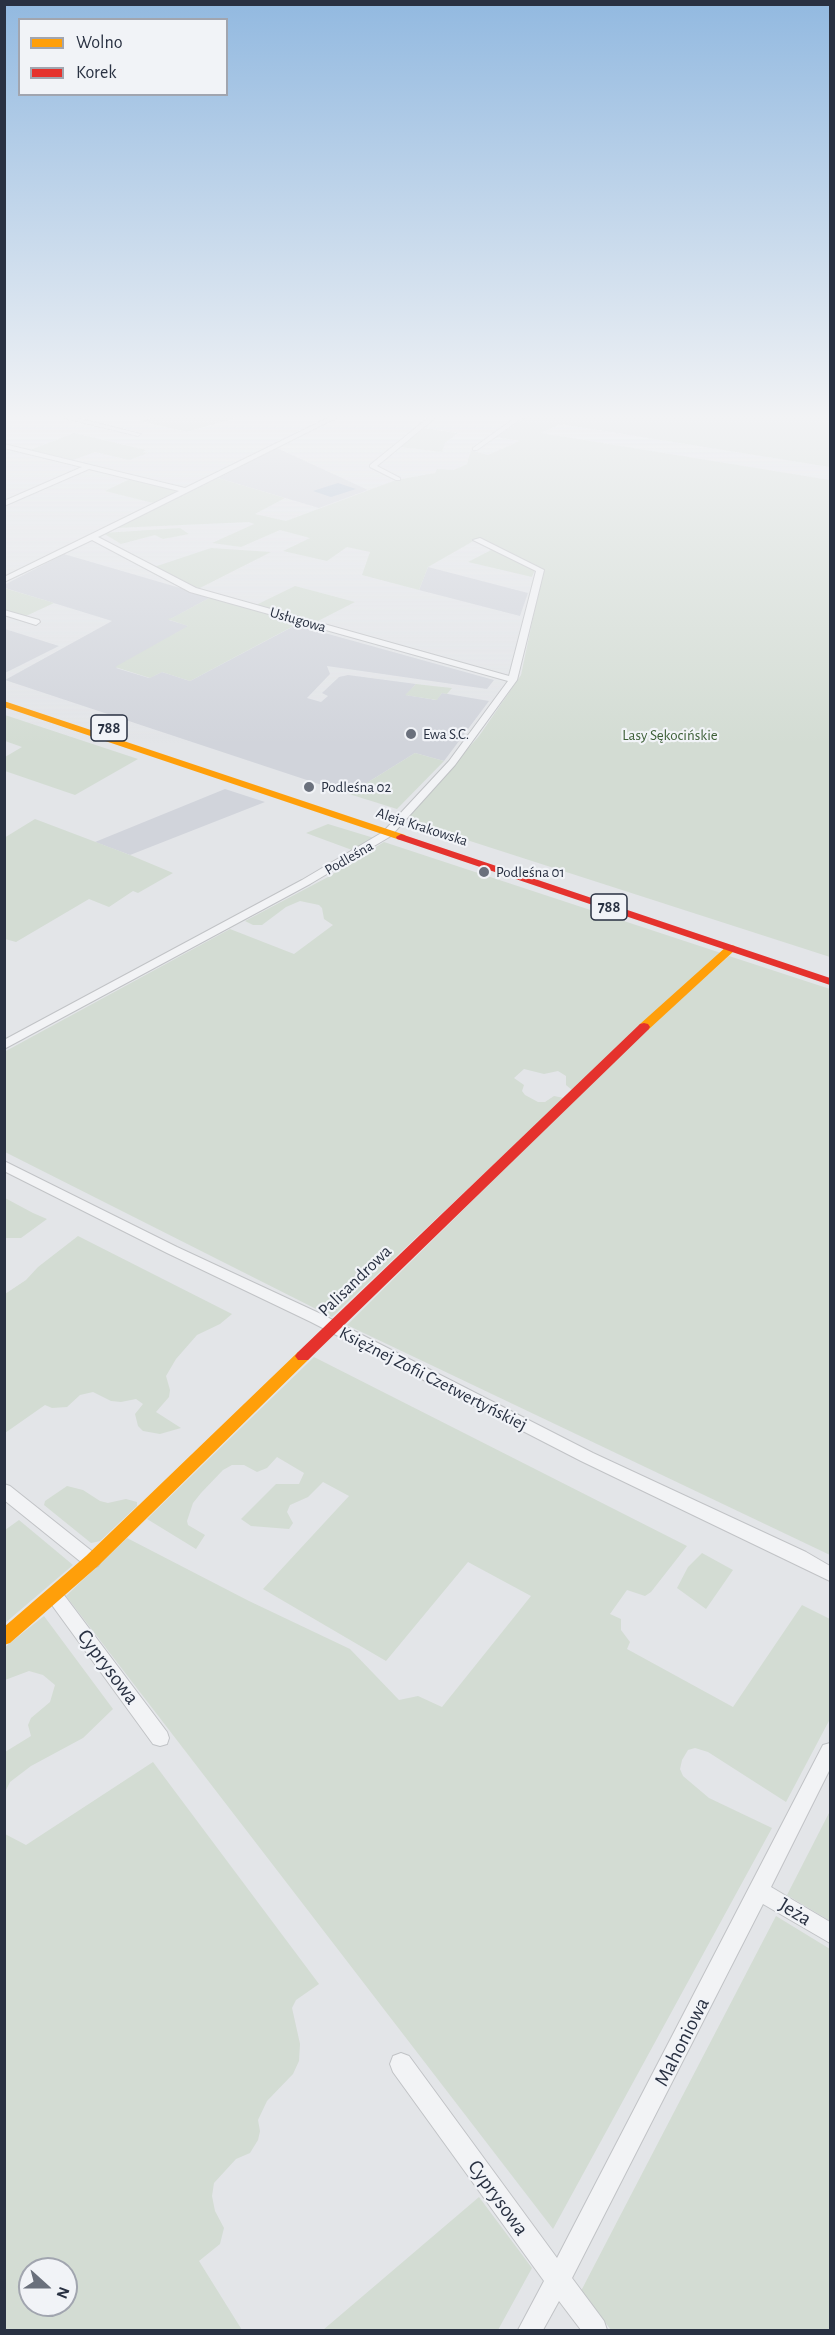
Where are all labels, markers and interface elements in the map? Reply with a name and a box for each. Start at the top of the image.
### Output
legend [18,18,228,96]
text: Wolno [76,34,123,52]
text: Korek [76,64,116,82]
street label: Usługowa [268,603,328,637]
road number: 788 [91,715,127,741]
place label: Ewa S.C. [423,725,469,743]
park label: Lasy Sękocińskie [622,726,718,744]
marker: Ewa S.C. [404,727,418,741]
place label: Podleśna 02 [321,778,391,796]
marker: Podleśna 02 [302,780,316,794]
street label: Aleja Krakowska [374,804,470,850]
street label: Podleśna [321,837,377,879]
place label: Podleśna 01 [496,863,565,881]
marker: Podleśna 01 [477,865,491,879]
road number: 788 [591,894,627,920]
street label: Palisandrowa [314,1241,396,1321]
street label: Księżnej Zofii Czetwertyńskiej [335,1322,531,1436]
street label: Cyprysowa [72,1624,144,1710]
street label: Jeża [774,1892,816,1932]
street label: Mahoniowa [649,1993,715,2091]
street label: Cyprysowa [462,2155,534,2241]
north arrow [18,2257,78,2317]
text: N [53,2285,72,2301]

